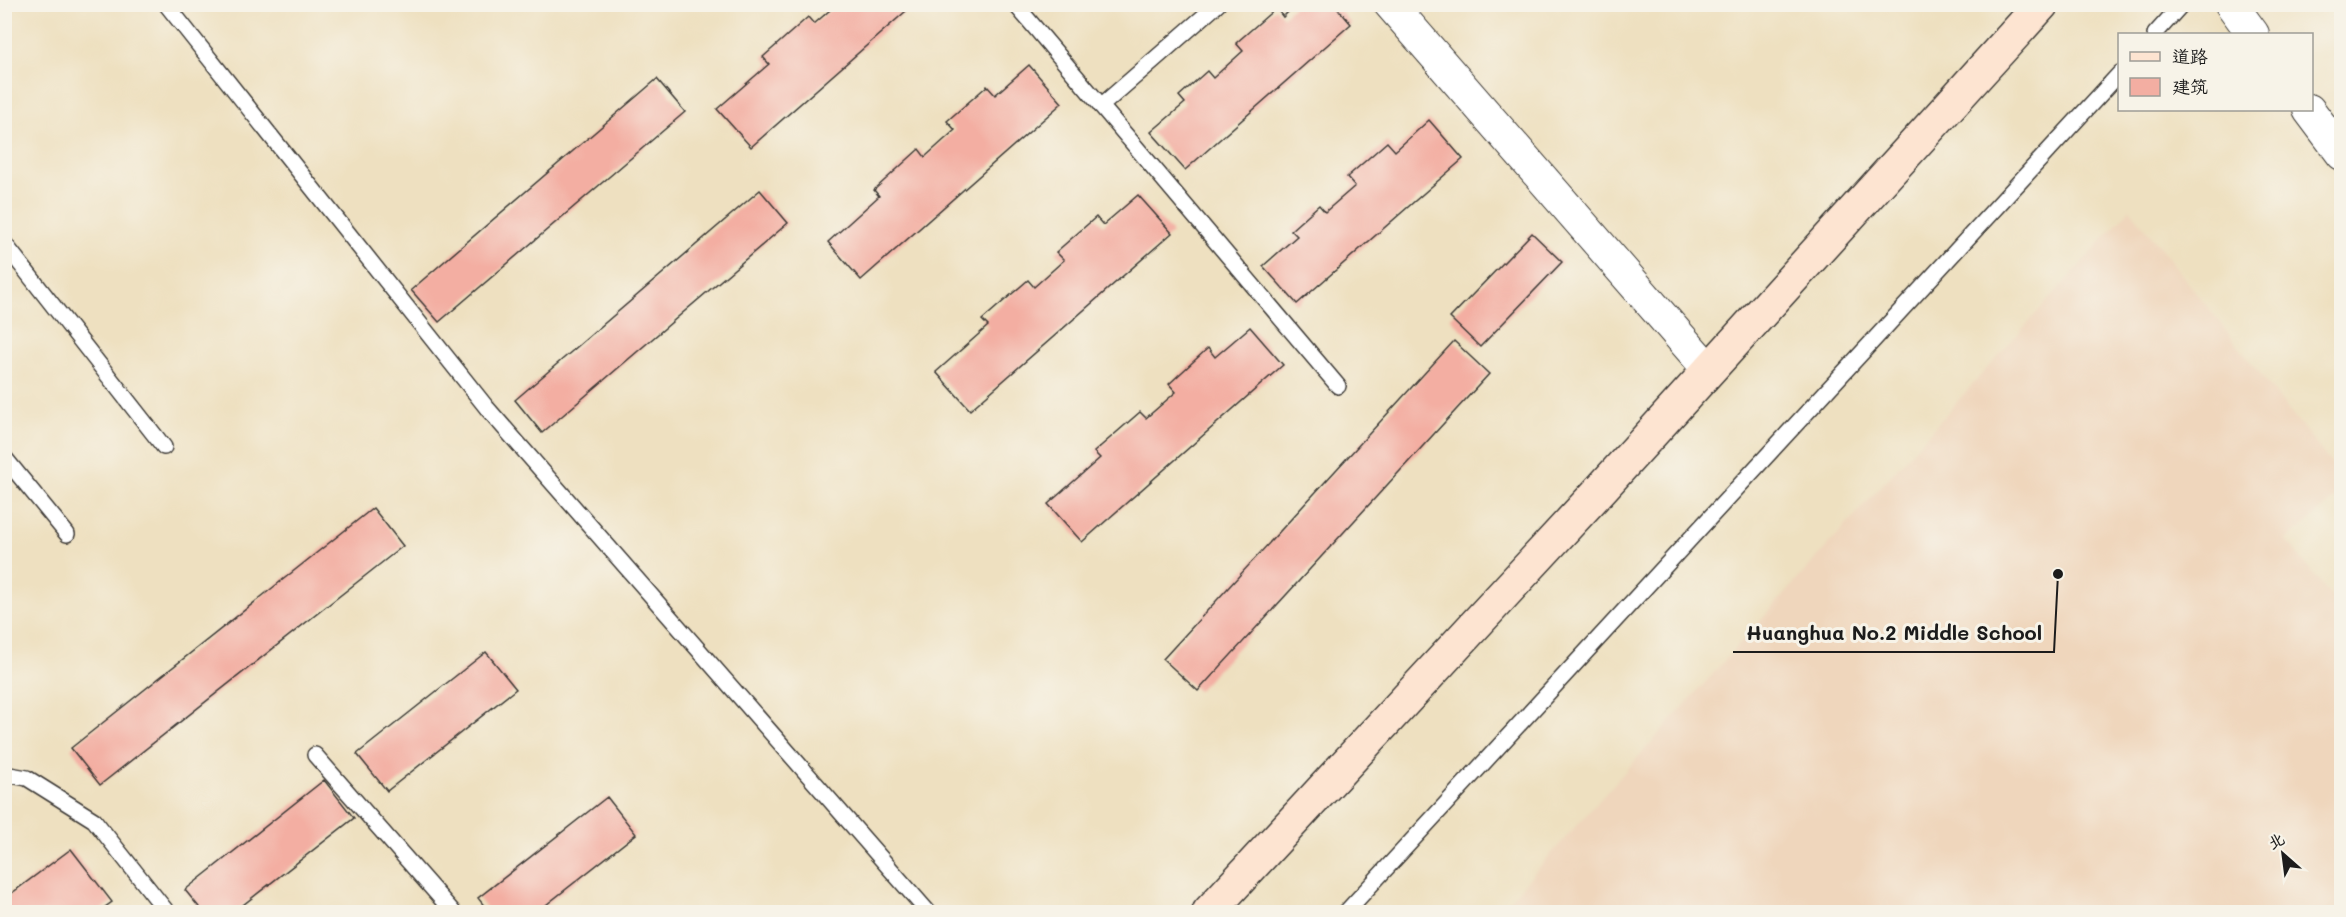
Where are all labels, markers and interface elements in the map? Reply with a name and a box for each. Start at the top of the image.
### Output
legend [2118,33,2313,111]
text: 道路 [2172,44,2208,68]
text: 建筑 [2172,74,2208,98]
callout: Huanghua No.2 Middle School [1733,614,2054,652]
text: Huanghua No.2 Middle School [1746,619,2042,645]
north arrow [2253,824,2313,884]
text: 北 [2264,827,2288,853]

